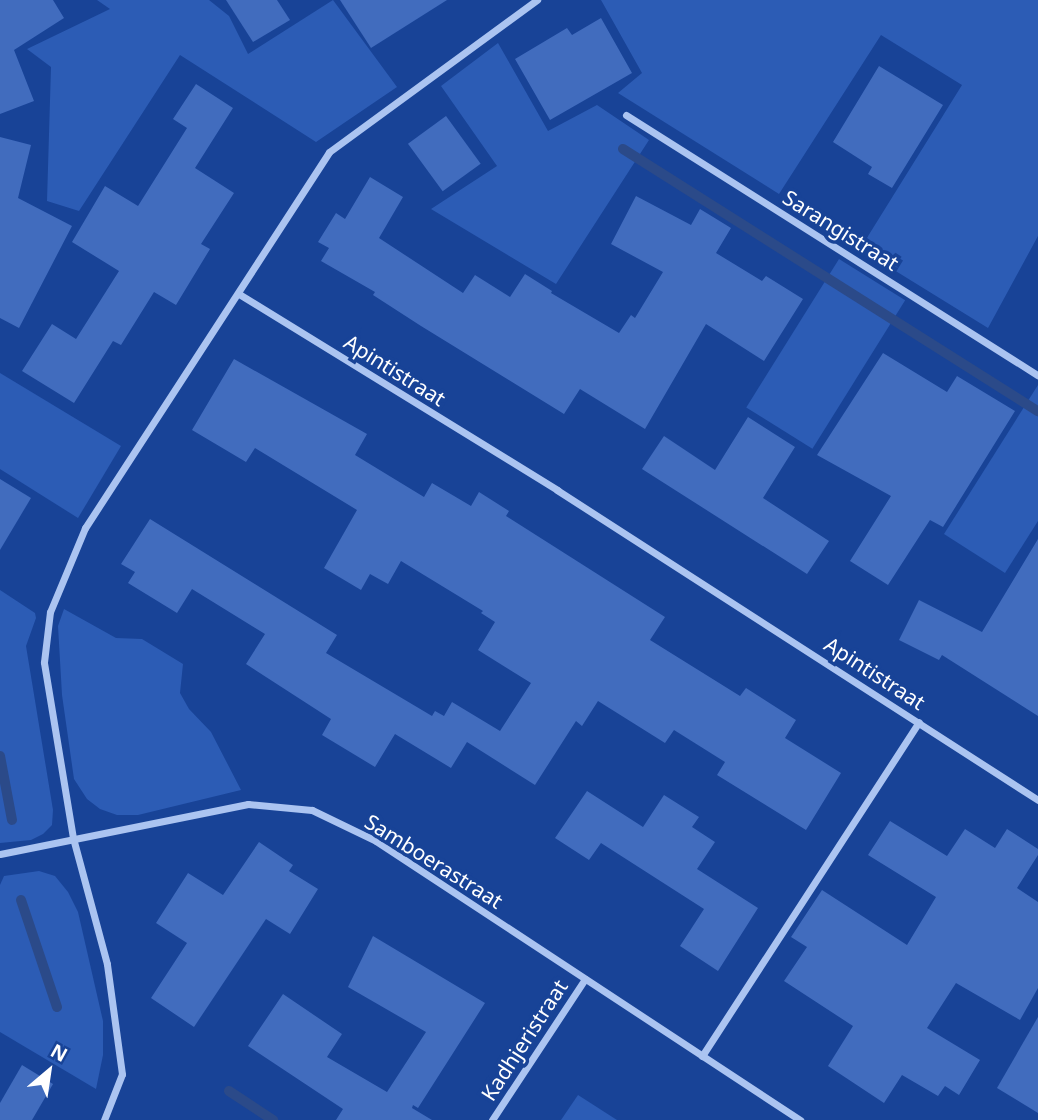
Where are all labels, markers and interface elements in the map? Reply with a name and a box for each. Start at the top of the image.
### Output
street label: Sarangistraat [778,184,904,276]
street label: Apintistraat [340,329,450,411]
street label: Apintistraat [820,631,930,715]
street label: Samboerastraat [361,809,507,913]
street label: Kadhjeristraat [476,975,572,1105]
north arrow [14,1036,84,1106]
text: N [46,1038,72,1068]

